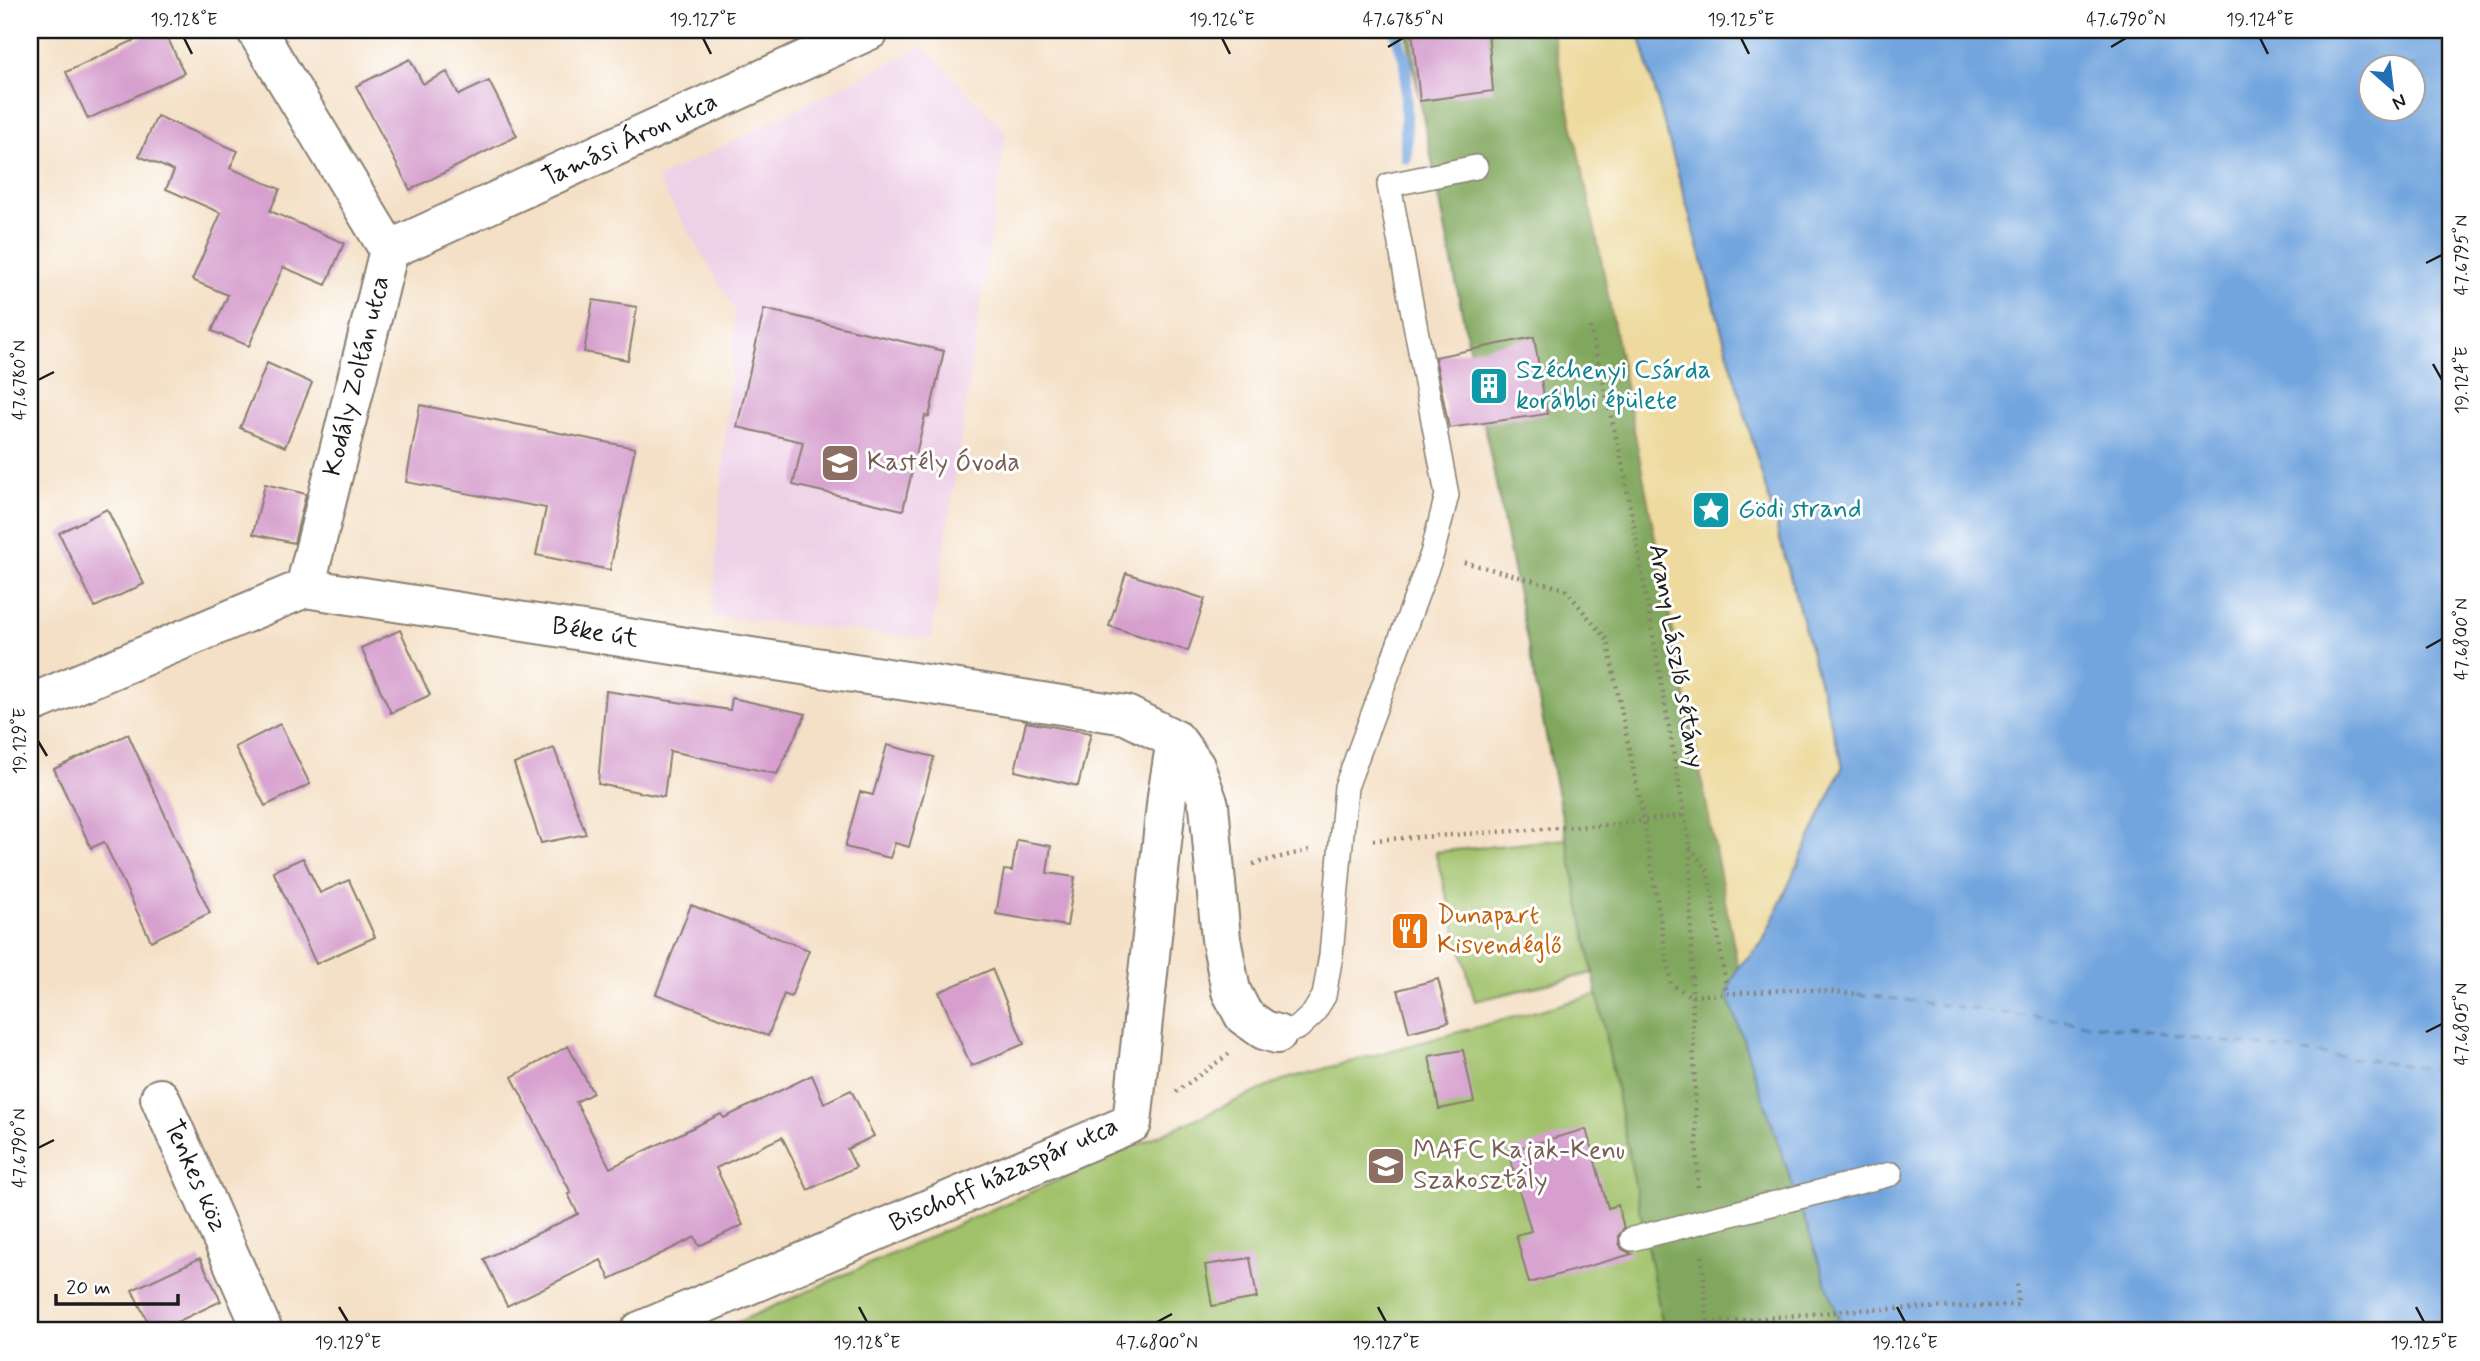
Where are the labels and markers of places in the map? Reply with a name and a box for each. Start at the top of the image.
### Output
place label: Széchenyi Csárda korábbi épülete [1516,354,1711,418]
building icon: Széchenyi Csárda korábbi épülete [1468,365,1510,407]
school or university icon: Kastély Óvoda [819,442,861,484]
place label: Kastély Óvoda [867,446,1020,480]
place icon: Gödi strand [1690,489,1732,531]
place label: Gödi strand [1738,493,1862,527]
place label: Dunapart Kisvendéglő [1437,899,1562,963]
restaurant icon: Dunapart Kisvendéglő [1389,910,1431,952]
place label: MAFC Kajak-Kenu Szakosztály [1413,1134,1625,1198]
school or university icon: MAFC Kajak-Kenu Szakosztály [1365,1145,1407,1187]

